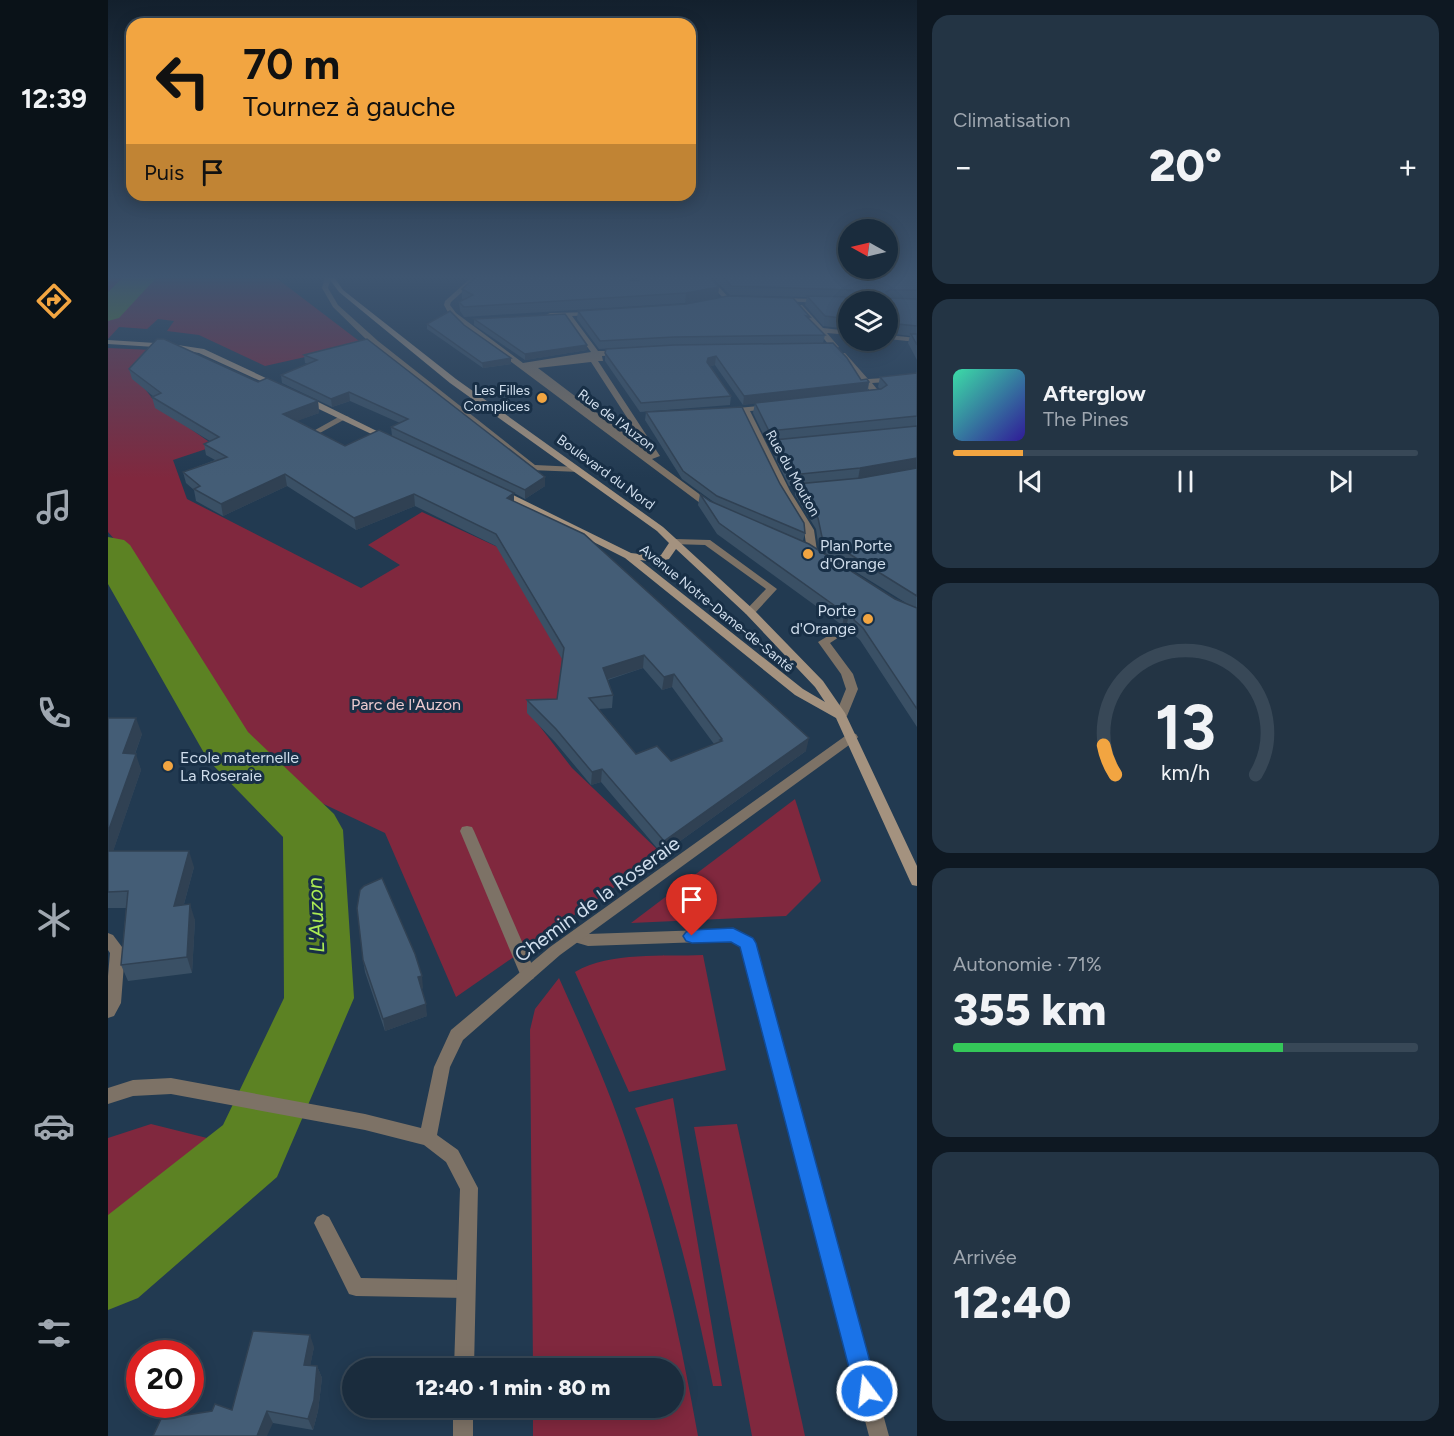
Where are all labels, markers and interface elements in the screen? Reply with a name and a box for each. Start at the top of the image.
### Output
text: 70 m [243,39,340,90]
icon: left [144,42,222,120]
text: 12:39 [21,82,87,115]
text: Tournez à gauche [243,90,455,123]
text: Climatisation [953,108,1070,132]
text: 20° [1149,138,1222,192]
text: − [953,147,974,186]
text: + [1397,147,1418,186]
icon: arrive [196,156,229,189]
text: Puis [144,159,184,186]
north arrow [838,219,898,279]
map controls [838,219,898,351]
icon: directions [33,280,75,322]
button: layers [838,291,898,351]
text: Afterglow [1043,380,1146,407]
place label: Les Filles Complices [464,382,530,415]
street label: Rue de l'Auzon [574,386,659,455]
marker: Les Filles Complices [535,391,549,405]
text: The Pines [1043,407,1129,431]
street label: Rue du Mouton [762,427,823,520]
street label: Boulevard du Nord [553,431,658,514]
icon: previous [1014,465,1047,498]
icon: pause [1169,465,1202,498]
icon: next [1324,465,1357,498]
icon: music [33,486,75,528]
place label: Plan Porte d'Orange [820,536,893,573]
street label: Avenue Notre-Dame-de-Santé [636,541,798,676]
marker: Plan Porte d'Orange [801,547,815,561]
place label: Porte d'Orange [790,601,856,638]
marker: Porte d'Orange [861,612,875,626]
text: 13 [1155,690,1216,765]
icon: phone [33,692,75,734]
park label: Parc de l'Auzon [351,695,461,714]
place label: Ecole maternelle La Roseraie [180,748,299,785]
marker: Ecole maternelle La Roseraie [161,759,175,773]
text: km/h [1161,760,1210,785]
street label: Chemin de la Roseraie [510,831,684,967]
pin [666,874,717,936]
water label: L'Auzon [302,877,329,953]
icon: arrive [675,883,708,916]
icon: climate [33,899,75,941]
text: Autonomie · 71% [953,952,1102,976]
text: 355 km [953,982,1106,1036]
icon: car [33,1105,75,1147]
text: Arrivée [953,1245,1017,1269]
text: 12:40 [953,1275,1071,1329]
icon: filters [33,1312,75,1354]
speed limit sign: 20 [126,1340,204,1418]
position arrow [835,1359,899,1423]
text: 12:40 · 1 min · 80 m [416,1374,610,1401]

